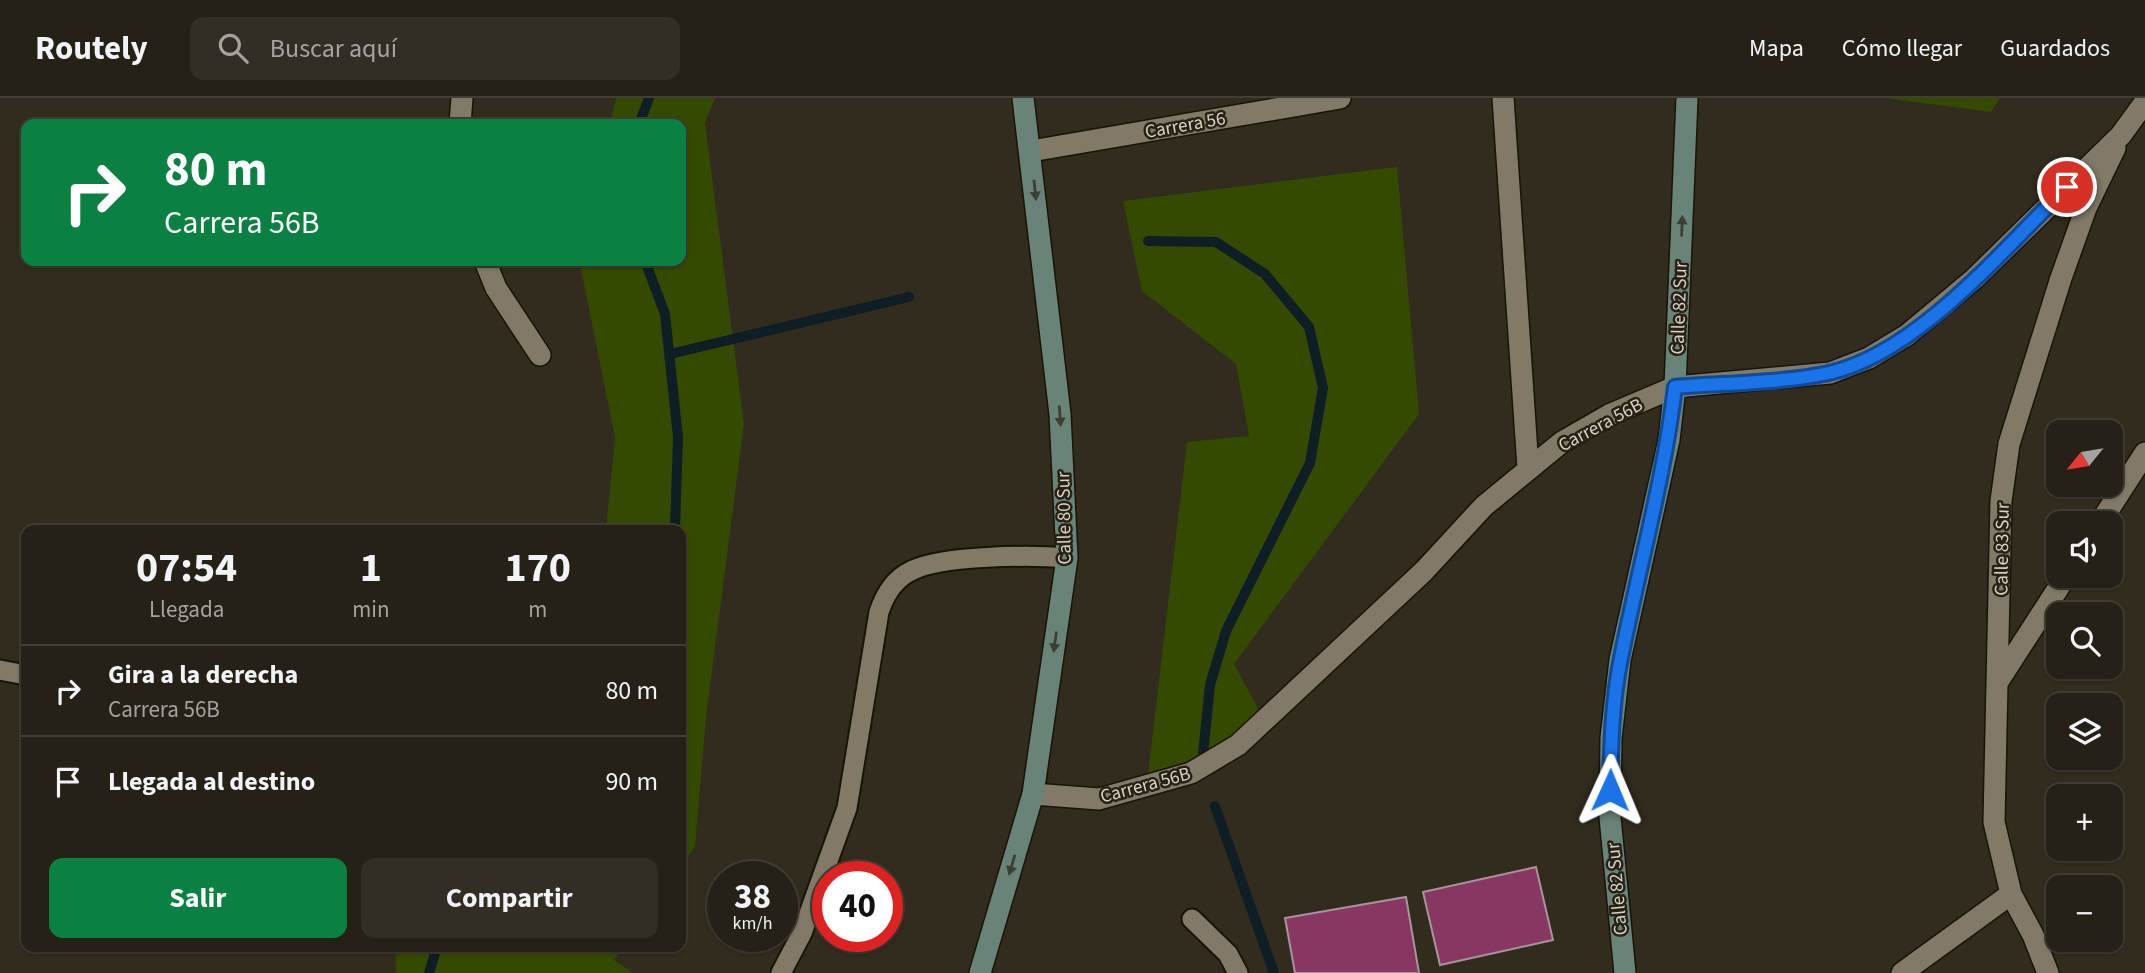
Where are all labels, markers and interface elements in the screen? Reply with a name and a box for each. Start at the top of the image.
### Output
search box [190,17,680,80]
text: Routely [35,25,148,72]
icon: search [214,29,252,67]
text: Buscar aquí [270,30,397,67]
text: Mapa [1749,31,1804,66]
text: Cómo llegar [1842,31,1962,66]
text: Guardados [2000,31,2110,66]
street label: Carrera 56 [1143,105,1228,146]
text: 80 m [164,135,268,205]
icon: right [49,147,140,238]
pin [2037,157,2097,217]
icon: arrive [2048,168,2086,206]
one-way arrow [1030,179,1041,201]
text: Carrera 56B [164,200,320,246]
one-way arrow [1676,215,1687,237]
street label: Calle 82 Sur [1664,261,1695,355]
street label: Carrera 56B [1554,392,1648,459]
one-way arrow [1055,405,1066,427]
north arrow [2046,420,2123,497]
map controls [2046,420,2123,952]
street label: Calle 80 Sur [1050,471,1079,565]
street label: Calle 83 Sur [1988,502,2017,596]
button: sound [2046,511,2123,588]
text: 07:54 [136,538,237,598]
text: 1 [360,538,382,598]
text: 170 [504,538,571,598]
text: Llegada [149,593,224,626]
text: min [352,593,390,626]
text: m [528,593,547,626]
button: search [2046,602,2123,679]
one-way arrow [1049,632,1060,654]
text: Gira a la derecha [108,656,298,693]
icon: right [49,672,87,710]
text: 80 m [605,672,658,709]
text: Carrera 56B [108,693,220,726]
button: layers [2046,693,2123,770]
position arrow [1573,753,1647,827]
street label: Carrera 56B [1097,760,1194,810]
icon: arrive [49,763,87,801]
text: Llegada al destino [108,763,315,800]
text: 90 m [605,763,658,800]
button: + [2046,784,2123,861]
street label: Calle 82 Sur [1600,841,1635,936]
one-way arrow [1006,855,1017,877]
button: Salir [49,858,347,938]
button: Compartir [361,858,658,938]
speed limit sign: 40 [812,861,903,952]
text: 38 [734,872,771,922]
button: − [2046,875,2123,952]
text: km/h [733,911,772,936]

